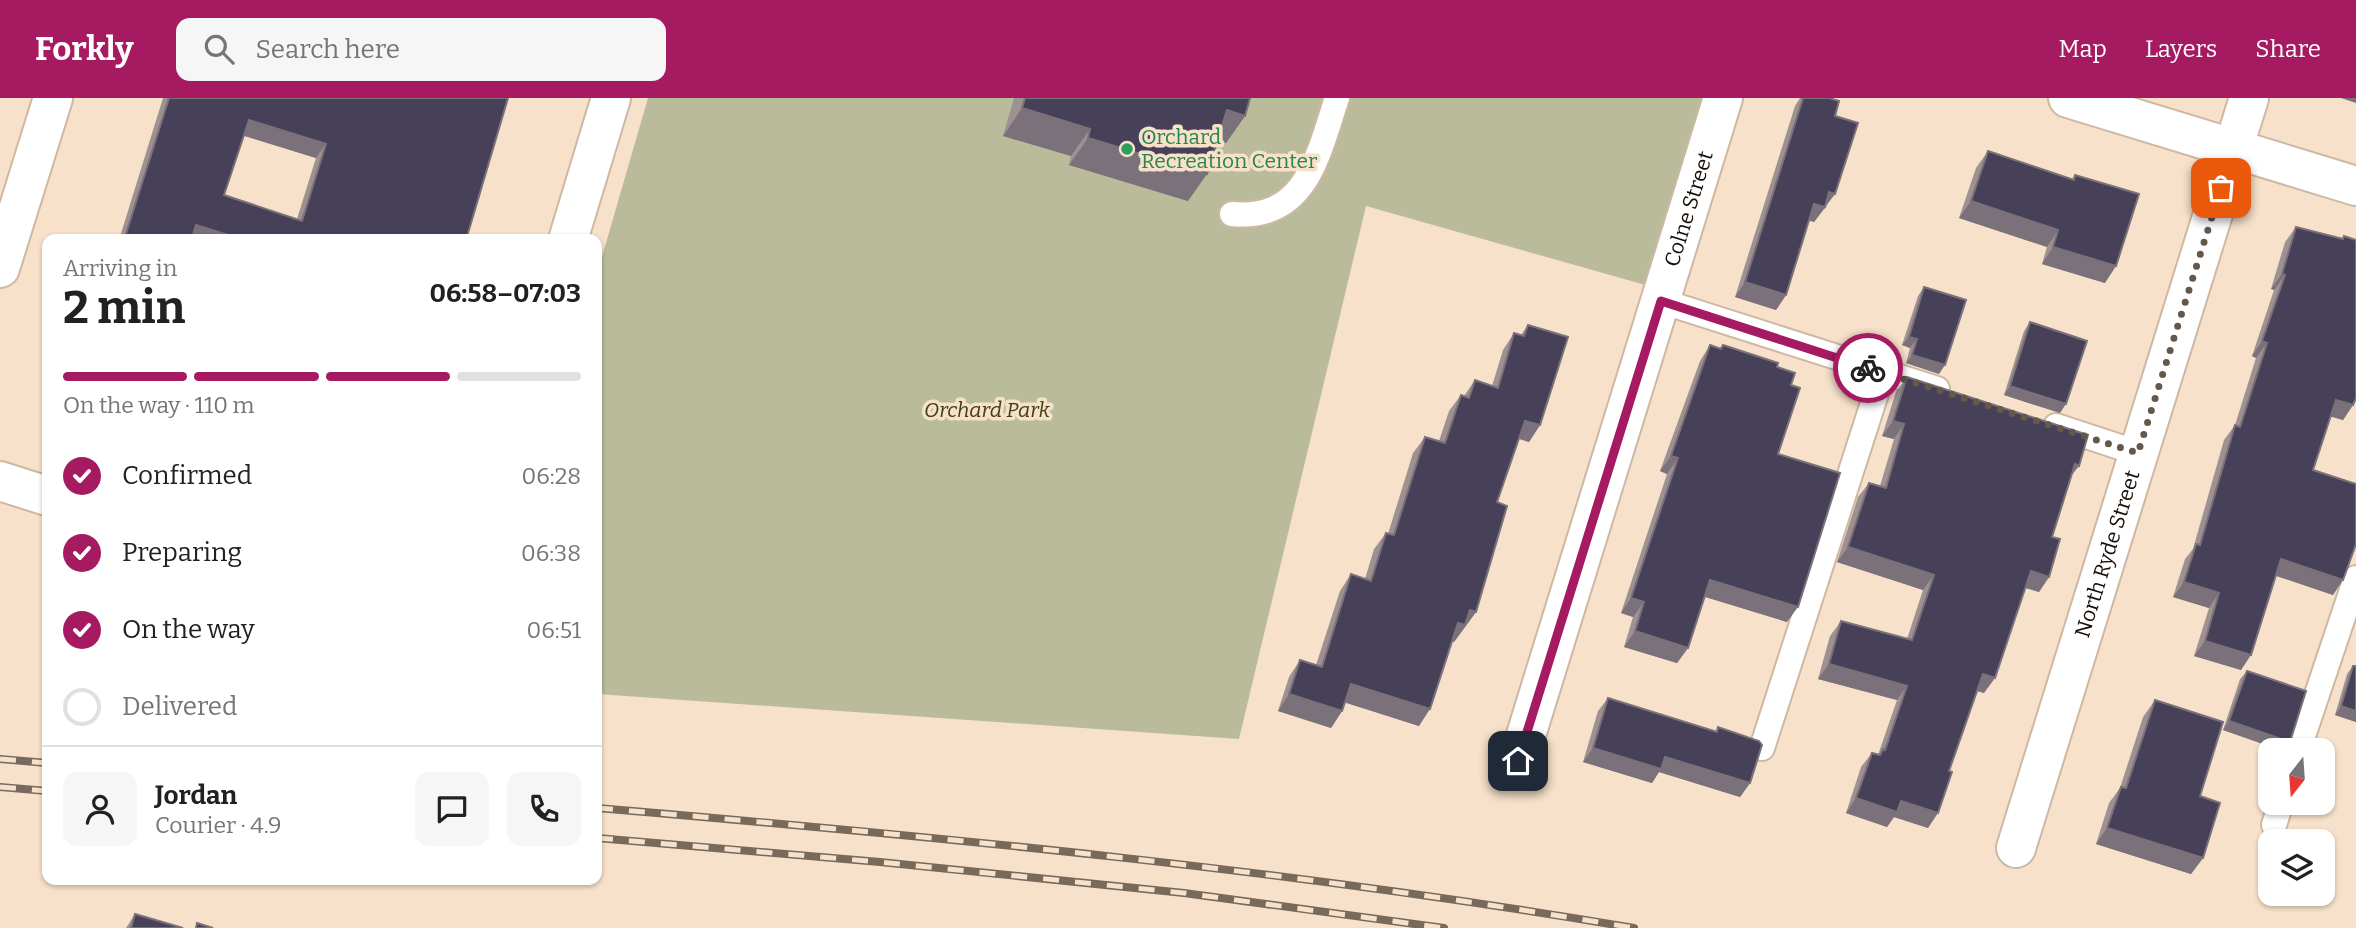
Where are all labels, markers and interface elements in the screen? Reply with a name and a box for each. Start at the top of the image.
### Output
search box [176,18,666,81]
text: Forkly [35,29,134,69]
icon: search [200,30,238,68]
text: Search here [256,34,400,65]
text: Map [2059,35,2107,63]
text: Layers [2145,35,2217,63]
text: Share [2255,35,2321,63]
place label: Orchard Recreation Center [1141,124,1317,174]
marker: Orchard Recreation Center [1119,141,1135,157]
street label: Colne Street [1659,148,1719,270]
pin [2191,158,2251,218]
icon: bag [2202,169,2240,207]
text: Arriving in [63,254,177,282]
text: 06:58–07:03 [429,278,581,309]
text: 2 min [63,280,185,335]
courier [1833,333,1903,403]
icon: bike [1849,349,1887,387]
text: On the way · 110 m [63,391,255,419]
park label: Orchard Park [924,397,1051,423]
icon: check [63,457,101,495]
text: Confirmed [122,460,252,491]
text: 06:28 [522,462,581,490]
street label: North Ryde Street [2069,467,2146,641]
icon: check [63,534,101,572]
text: Preparing [122,537,242,568]
text: 06:38 [521,539,581,567]
icon: check [63,611,101,649]
text: On the way [122,614,255,645]
text: 06:51 [527,616,581,644]
text: Delivered [122,691,237,722]
pin [1488,731,1548,791]
north arrow [2258,738,2334,816]
map controls [2258,738,2335,906]
icon: home [1499,742,1537,780]
button: person [63,772,137,846]
button: chat [415,772,489,846]
button: phone [507,772,581,846]
text: Jordan [155,780,237,811]
text: Courier · 4.9 [155,811,282,839]
button: layers [2258,829,2335,906]

